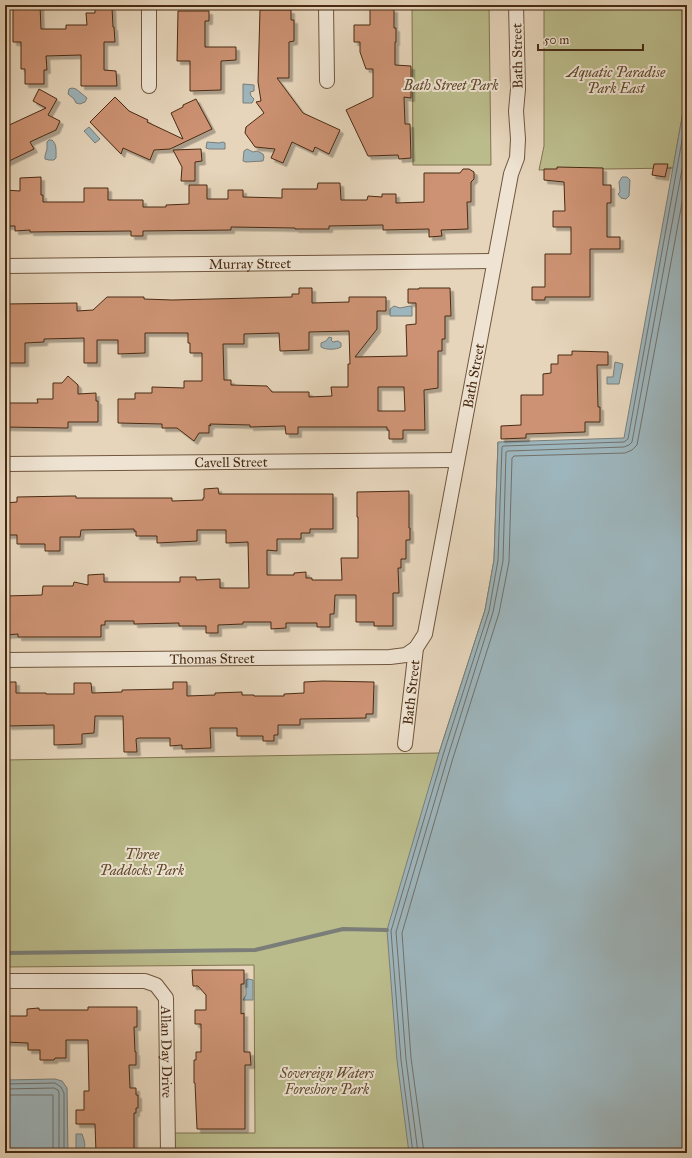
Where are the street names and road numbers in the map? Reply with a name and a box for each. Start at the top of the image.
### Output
street label: Bath Street [508,23,527,89]
street label: Murray Street [209,255,291,273]
street label: Bath Street [459,342,488,410]
street label: Cavell Street [194,454,268,471]
street label: Thomas Street [169,650,255,668]
street label: Bath Street [399,659,424,726]
street label: Allan Day Drive [157,1005,175,1098]

